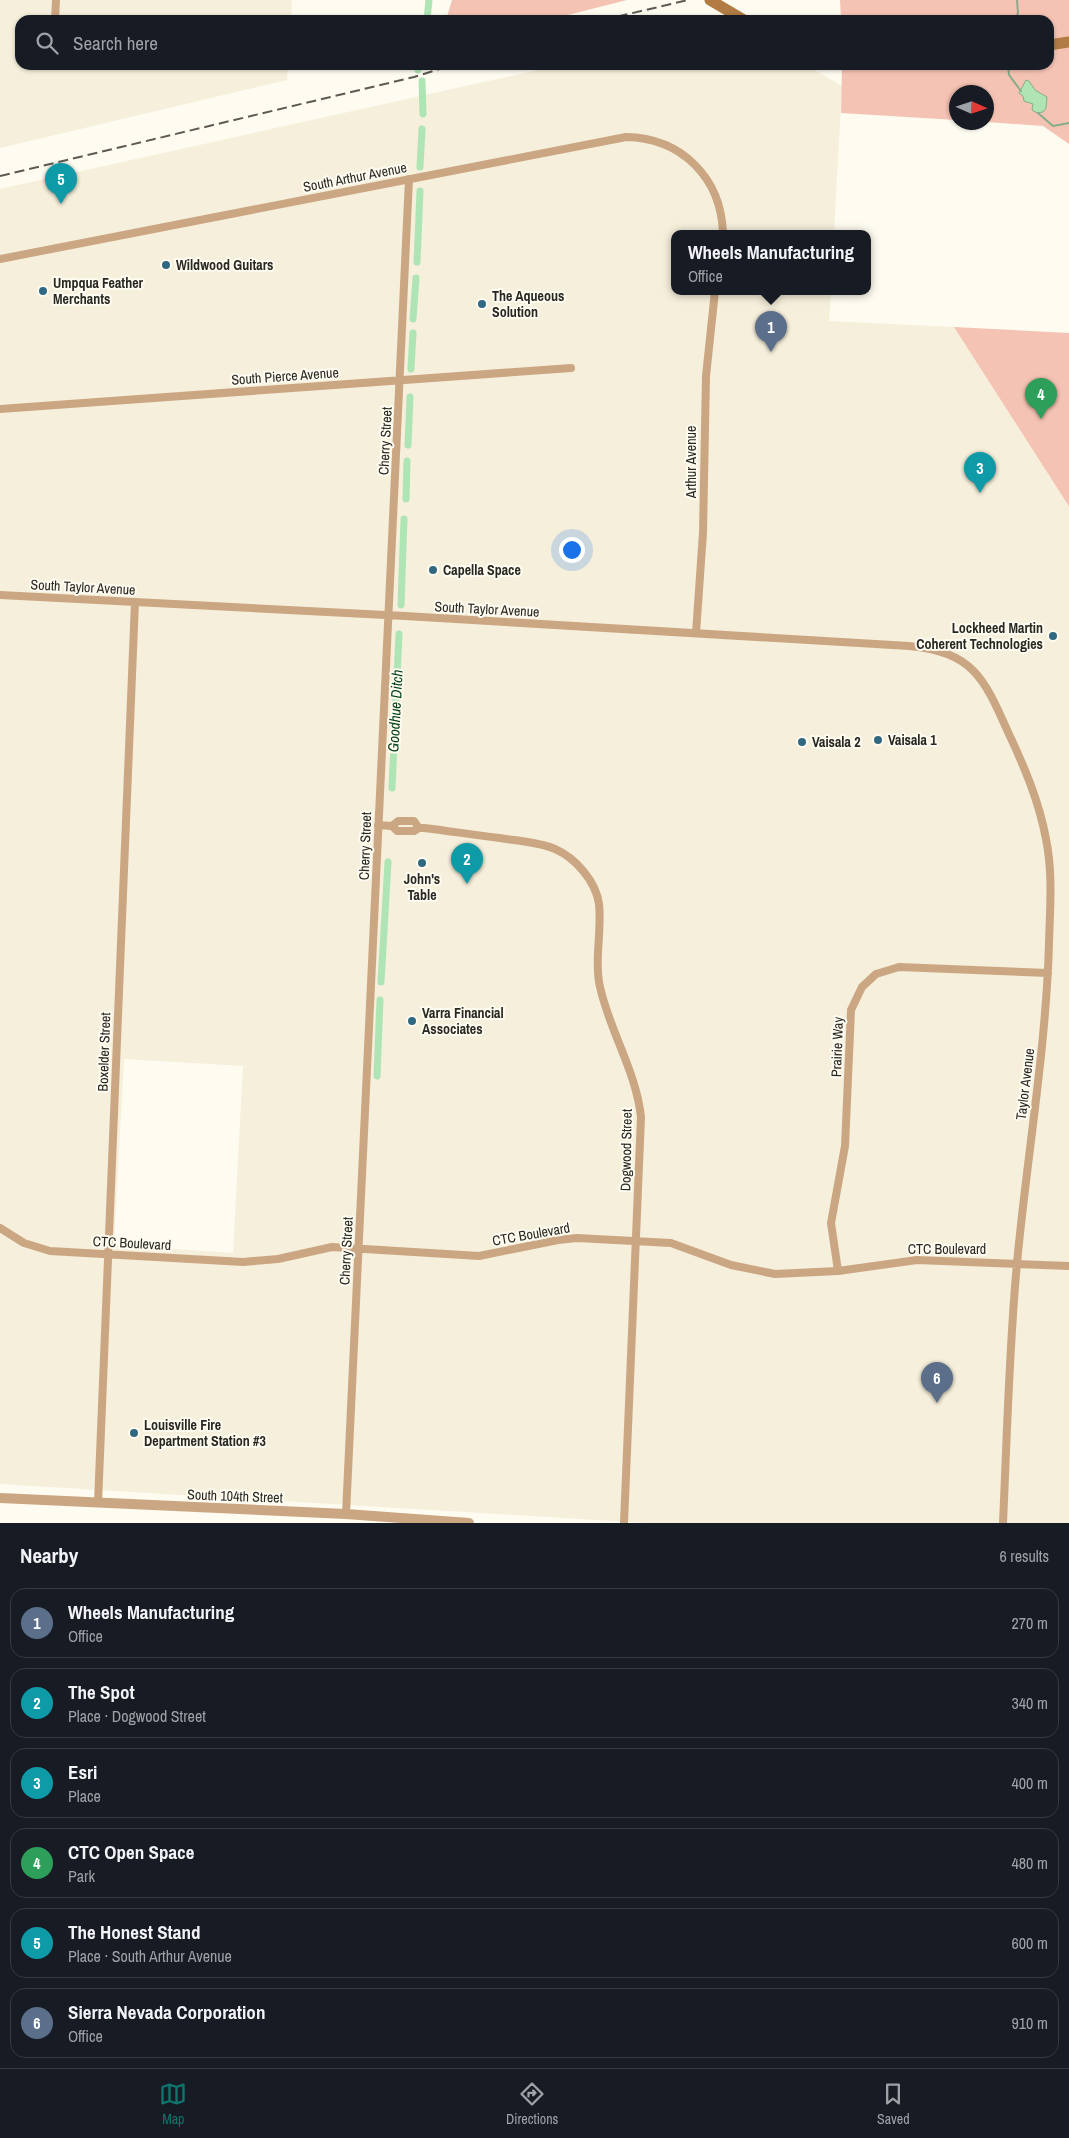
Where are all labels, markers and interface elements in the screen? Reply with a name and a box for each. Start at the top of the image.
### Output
search box [15,15,1054,70]
icon: search [33,29,61,57]
text: Search here [73,30,158,56]
north arrow [949,85,994,130]
street label: South Arthur Avenue [302,158,408,196]
pin: 5 [45,163,77,204]
popup [671,230,871,295]
text: Wheels Manufacturing [688,239,854,265]
place label: Wildwood Guitars [176,256,274,274]
marker: Wildwood Guitars [160,259,172,271]
text: Office [688,265,723,287]
place label: Umpqua Feather Merchants [53,274,144,308]
marker: Umpqua Feather Merchants [37,285,49,297]
place label: The Aqueous Solution [492,287,564,321]
marker: The Aqueous Solution [476,298,488,310]
pin: 1 [755,311,787,352]
street label: South Pierce Avenue [231,363,339,389]
pin: 4 [1025,378,1057,419]
street label: Cherry Street [374,406,396,476]
street label: Arthur Avenue [682,426,700,499]
pin: 3 [964,452,996,493]
your location [559,537,585,563]
place label: Capella Space [443,561,521,579]
marker: Capella Space [427,564,439,576]
street label: South Taylor Avenue [30,575,136,599]
street label: South Taylor Avenue [434,597,540,621]
place label: Lockheed Martin Coherent Technologies [916,619,1043,653]
marker: Lockheed Martin Coherent Technologies [1047,630,1059,642]
water label: Goodhue Ditch [382,669,408,753]
place label: Vaisala 1 [888,731,937,749]
place label: Vaisala 2 [812,733,861,751]
marker: Vaisala 1 [872,734,884,746]
marker: Vaisala 2 [796,736,808,748]
street label: Cherry Street [355,812,375,880]
pin: 2 [451,843,483,884]
marker: John's Table [416,857,428,869]
place label: John's Table [404,870,440,904]
place label: Varra Financial Associates [422,1004,504,1038]
street label: Boxelder Street [94,1012,114,1092]
marker: Varra Financial Associates [406,1015,418,1027]
street label: Prairie Way [827,1016,847,1077]
street label: Taylor Avenue [1012,1047,1038,1121]
street label: Dogwood Street [616,1109,636,1191]
street label: Cherry Street [335,1216,357,1286]
street label: CTC Boulevard [491,1218,571,1250]
street label: CTC Boulevard [92,1232,172,1254]
street label: CTC Boulevard [908,1240,986,1258]
pin: 6 [921,1362,953,1403]
place label: Louisville Fire Department Station #3 [144,1416,266,1450]
marker: Louisville Fire Department Station #3 [128,1427,140,1439]
street label: South 104th Street [187,1485,283,1507]
text: Nearby [20,1541,78,1570]
text: 6 results [999,1545,1049,1567]
text: Wheels Manufacturing [68,1599,234,1625]
text: 1 [33,1612,41,1634]
text: 270 m [1012,1612,1048,1634]
text: Office [68,1625,103,1647]
text: The Spot [68,1679,135,1705]
text: 2 [33,1692,41,1714]
text: 340 m [1012,1692,1048,1714]
text: Place · Dogwood Street [68,1705,206,1727]
text: Esri [68,1759,97,1785]
text: 3 [33,1772,41,1794]
text: 400 m [1012,1772,1048,1794]
text: Place [68,1785,101,1807]
text: CTC Open Space [68,1839,194,1865]
text: 4 [33,1852,41,1874]
text: 480 m [1012,1852,1048,1874]
text: Park [68,1865,95,1887]
text: The Honest Stand [68,1919,200,1945]
text: 5 [33,1932,41,1954]
text: 600 m [1012,1932,1048,1954]
text: Place · South Arthur Avenue [68,1945,232,1967]
text: Sierra Nevada Corporation [68,1999,265,2025]
text: 6 [33,2012,41,2034]
text: 910 m [1012,2012,1048,2034]
text: Office [68,2025,103,2047]
tab: Map [159,2080,187,2128]
tab: Directions [506,2080,558,2128]
tab: Saved [877,2080,910,2128]

